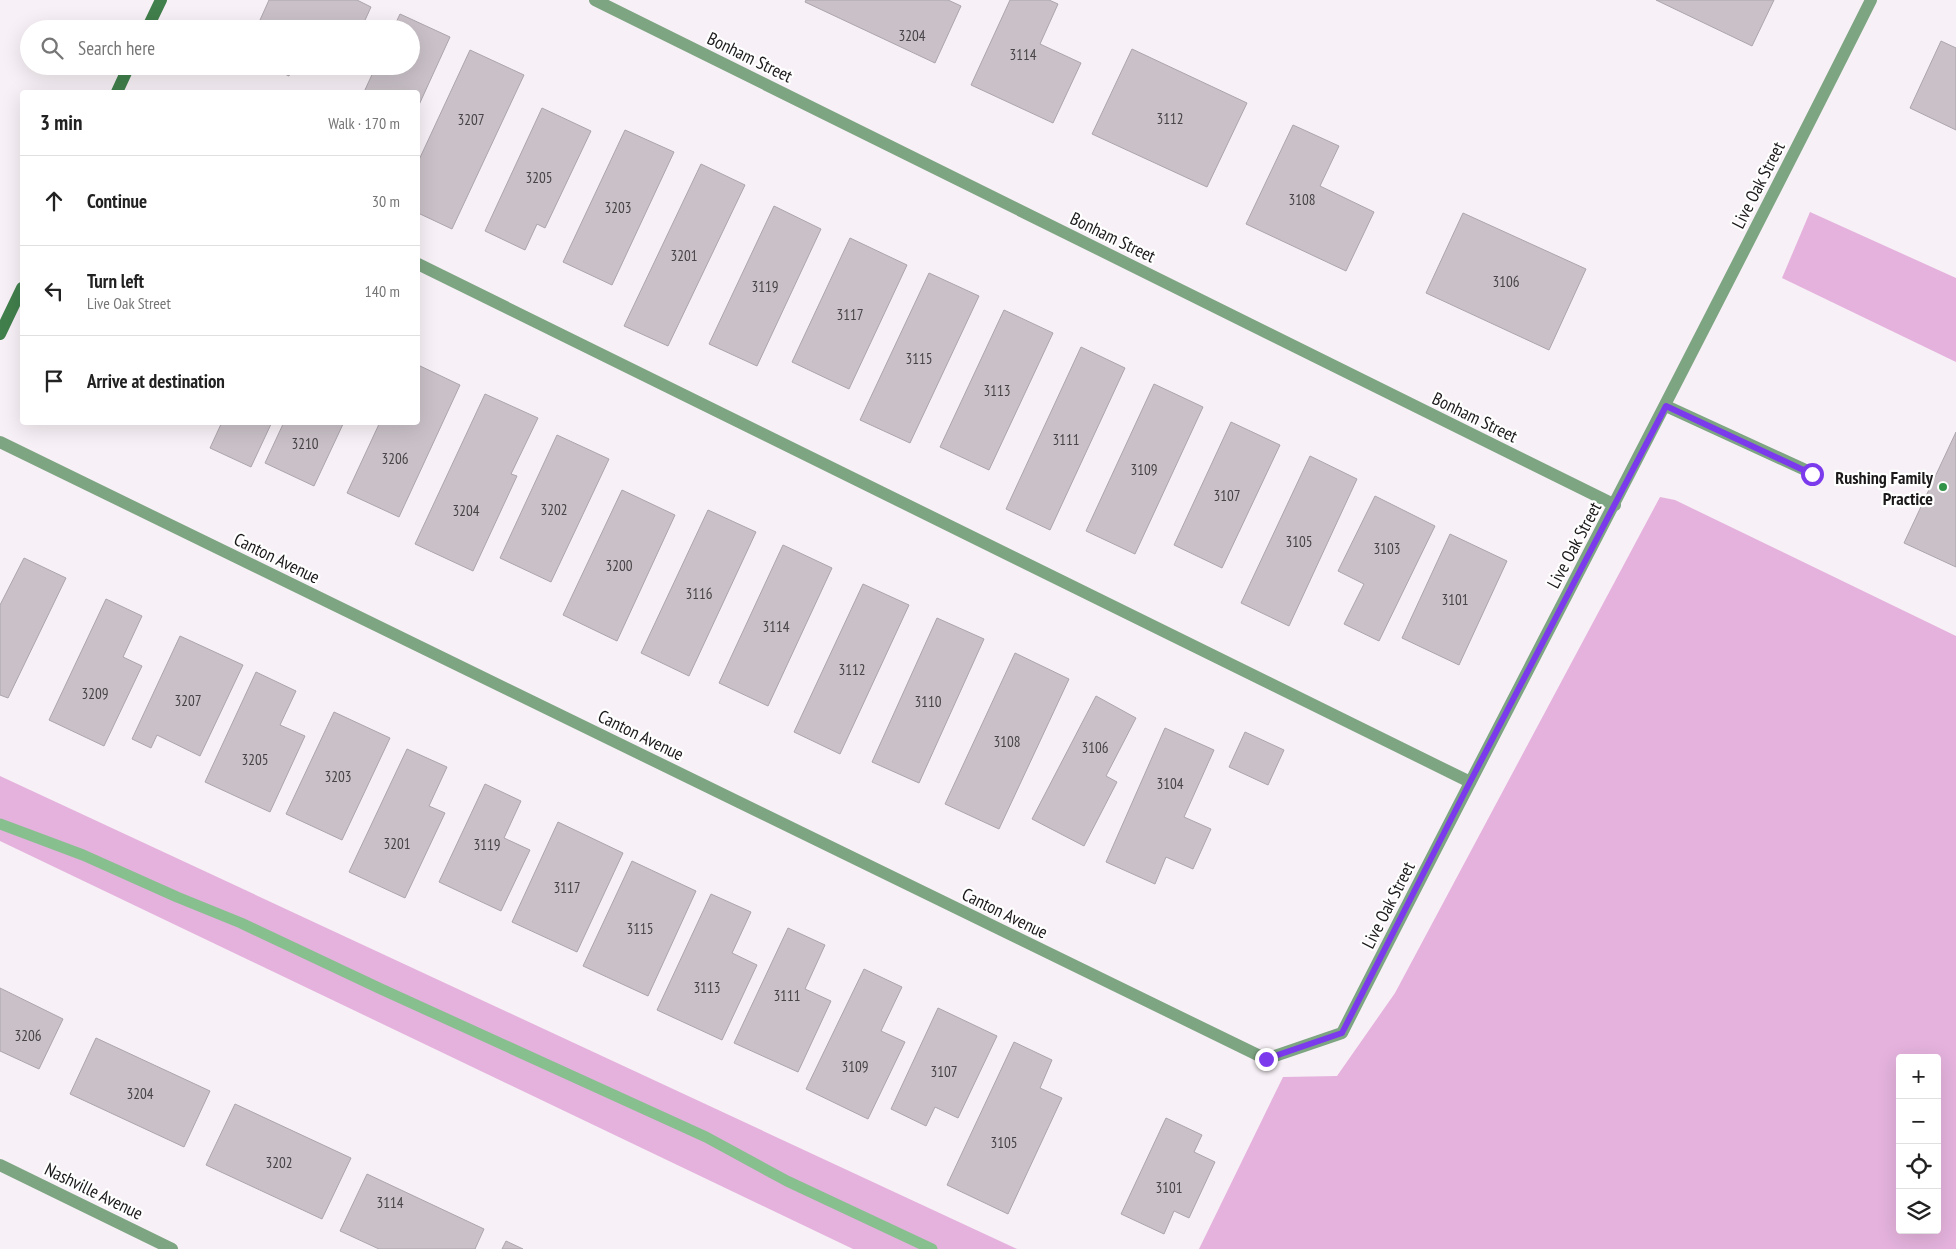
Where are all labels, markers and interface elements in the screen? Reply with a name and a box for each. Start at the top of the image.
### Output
search box [20,20,420,75]
street label: Bonham Street [704,26,796,88]
house number: 3204 [898,26,926,45]
icon: search [38,34,66,62]
text: Search here [78,36,155,60]
house number: 3114 [1009,45,1037,64]
text: 3 min [40,109,82,136]
house number: 3112 [1156,109,1184,128]
house number: 3207 [457,110,485,129]
text: Walk · 170 m [328,113,400,133]
street label: Live Oak Street [1726,138,1790,232]
house number: 3205 [525,168,553,187]
icon: ahead [40,187,68,215]
text: Continue [87,189,147,213]
house number: 3108 [1288,190,1316,209]
text: 30 m [372,191,400,211]
house number: 3203 [604,198,632,217]
street label: Bonham Street [1067,206,1159,268]
house number: 3201 [670,246,698,265]
text: Turn left [87,269,144,293]
house number: 3106 [1492,272,1520,291]
icon: left [40,277,68,305]
house number: 3119 [751,277,779,296]
text: 140 m [365,281,400,301]
text: Live Oak Street [87,293,171,313]
house number: 3117 [836,305,864,324]
house number: 3115 [905,349,933,368]
icon: arrive [40,367,68,395]
text: Arrive at destination [87,369,225,393]
house number: 3113 [983,381,1011,400]
street label: Bonham Street [1429,386,1521,448]
house number: 3111 [1052,430,1080,449]
house number: 3210 [291,434,319,453]
house number: 3206 [381,449,409,468]
house number: 3109 [1130,460,1158,479]
route start [1801,463,1824,486]
place label: Rushing Family Practice [1835,466,1934,510]
marker: Rushing Family Practice [1937,481,1949,493]
house number: 3107 [1213,486,1241,505]
street label: Live Oak Street [1542,498,1606,592]
house number: 3202 [540,500,568,519]
house number: 3204 [452,501,480,520]
street label: Canton Avenue [230,527,324,589]
house number: 3105 [1285,532,1313,551]
house number: 3103 [1373,539,1401,558]
house number: 3200 [605,556,633,575]
house number: 3116 [685,584,713,603]
house number: 3101 [1441,590,1469,609]
house number: 3114 [762,617,790,636]
house number: 3112 [838,660,866,679]
house number: 3209 [81,684,109,703]
house number: 3207 [174,691,202,710]
house number: 3110 [914,692,942,711]
street label: Canton Avenue [594,704,688,766]
house number: 3108 [993,732,1021,751]
house number: 3106 [1081,738,1109,757]
house number: 3205 [241,750,269,769]
house number: 3203 [324,767,352,786]
house number: 3104 [1156,774,1184,793]
house number: 3201 [383,834,411,853]
house number: 3119 [473,835,501,854]
street label: Live Oak Street [1356,858,1420,952]
house number: 3117 [553,878,581,897]
street label: Canton Avenue [958,882,1052,944]
house number: 3115 [626,919,654,938]
house number: 3113 [693,978,721,997]
house number: 3111 [773,986,801,1005]
house number: 3206 [14,1026,42,1045]
route end [1255,1048,1278,1071]
map controls [1896,1054,1941,1234]
button: + [1896,1054,1941,1099]
house number: 3109 [841,1057,869,1076]
house number: 3107 [930,1062,958,1081]
house number: 3204 [126,1084,154,1103]
button: − [1896,1099,1941,1144]
house number: 3105 [990,1133,1018,1152]
button: locate [1896,1144,1941,1189]
house number: 3202 [265,1153,293,1172]
street label: Nashville Avenue [41,1157,147,1225]
house number: 3101 [1155,1178,1183,1197]
button: layers [1896,1189,1941,1234]
house number: 3114 [376,1193,404,1212]

